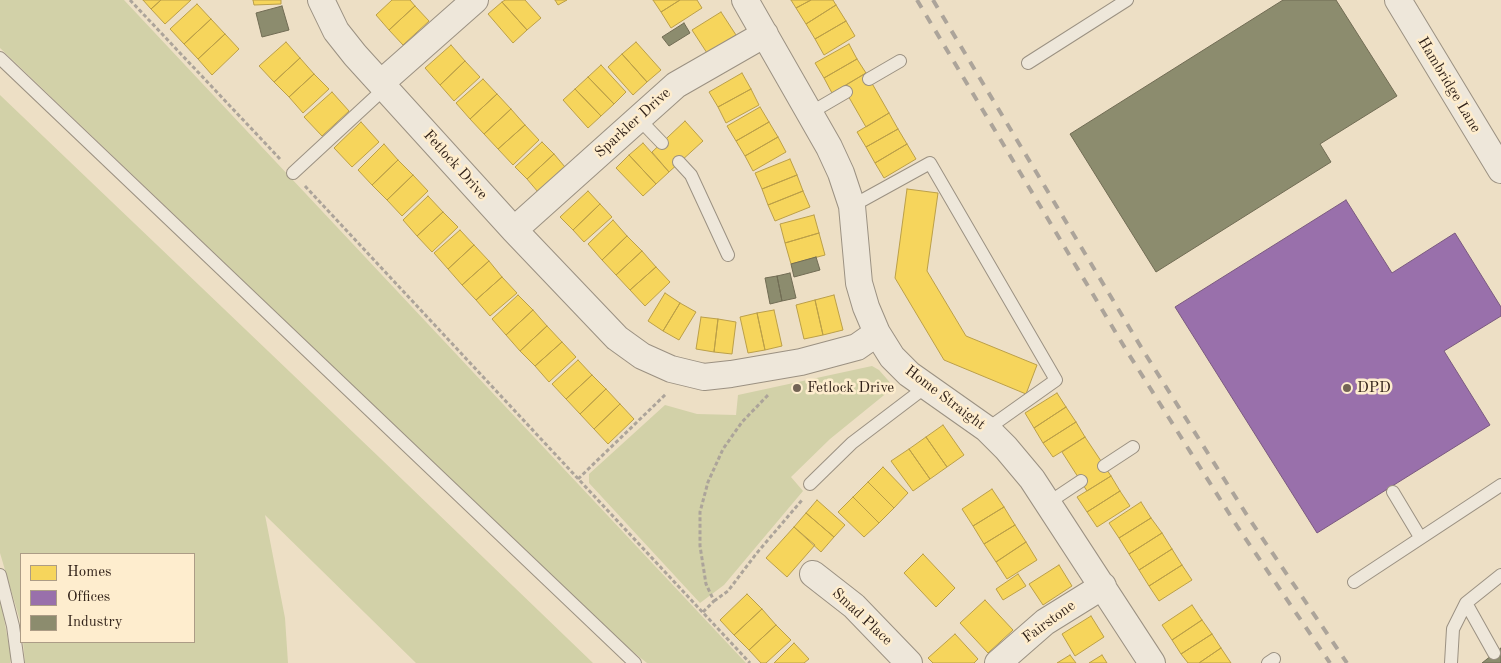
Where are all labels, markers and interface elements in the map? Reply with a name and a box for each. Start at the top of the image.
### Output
street label: Hambridge Lane [1413,34,1485,136]
street label: Sparkler Drive [591,84,675,162]
street label: Fetlock Drive [419,127,491,203]
street label: Home Straight [901,362,989,434]
place label: Fetlock Drive [807,379,894,397]
place label: DPD [1357,379,1391,397]
marker: Fetlock Drive [791,382,803,394]
marker: DPD [1341,382,1353,394]
legend [20,553,195,643]
text: Homes [67,565,112,580]
street label: Smad Place [828,585,896,649]
text: Offices [67,590,110,605]
street label: Fairstone [1019,597,1079,647]
text: Industry [67,615,123,630]

